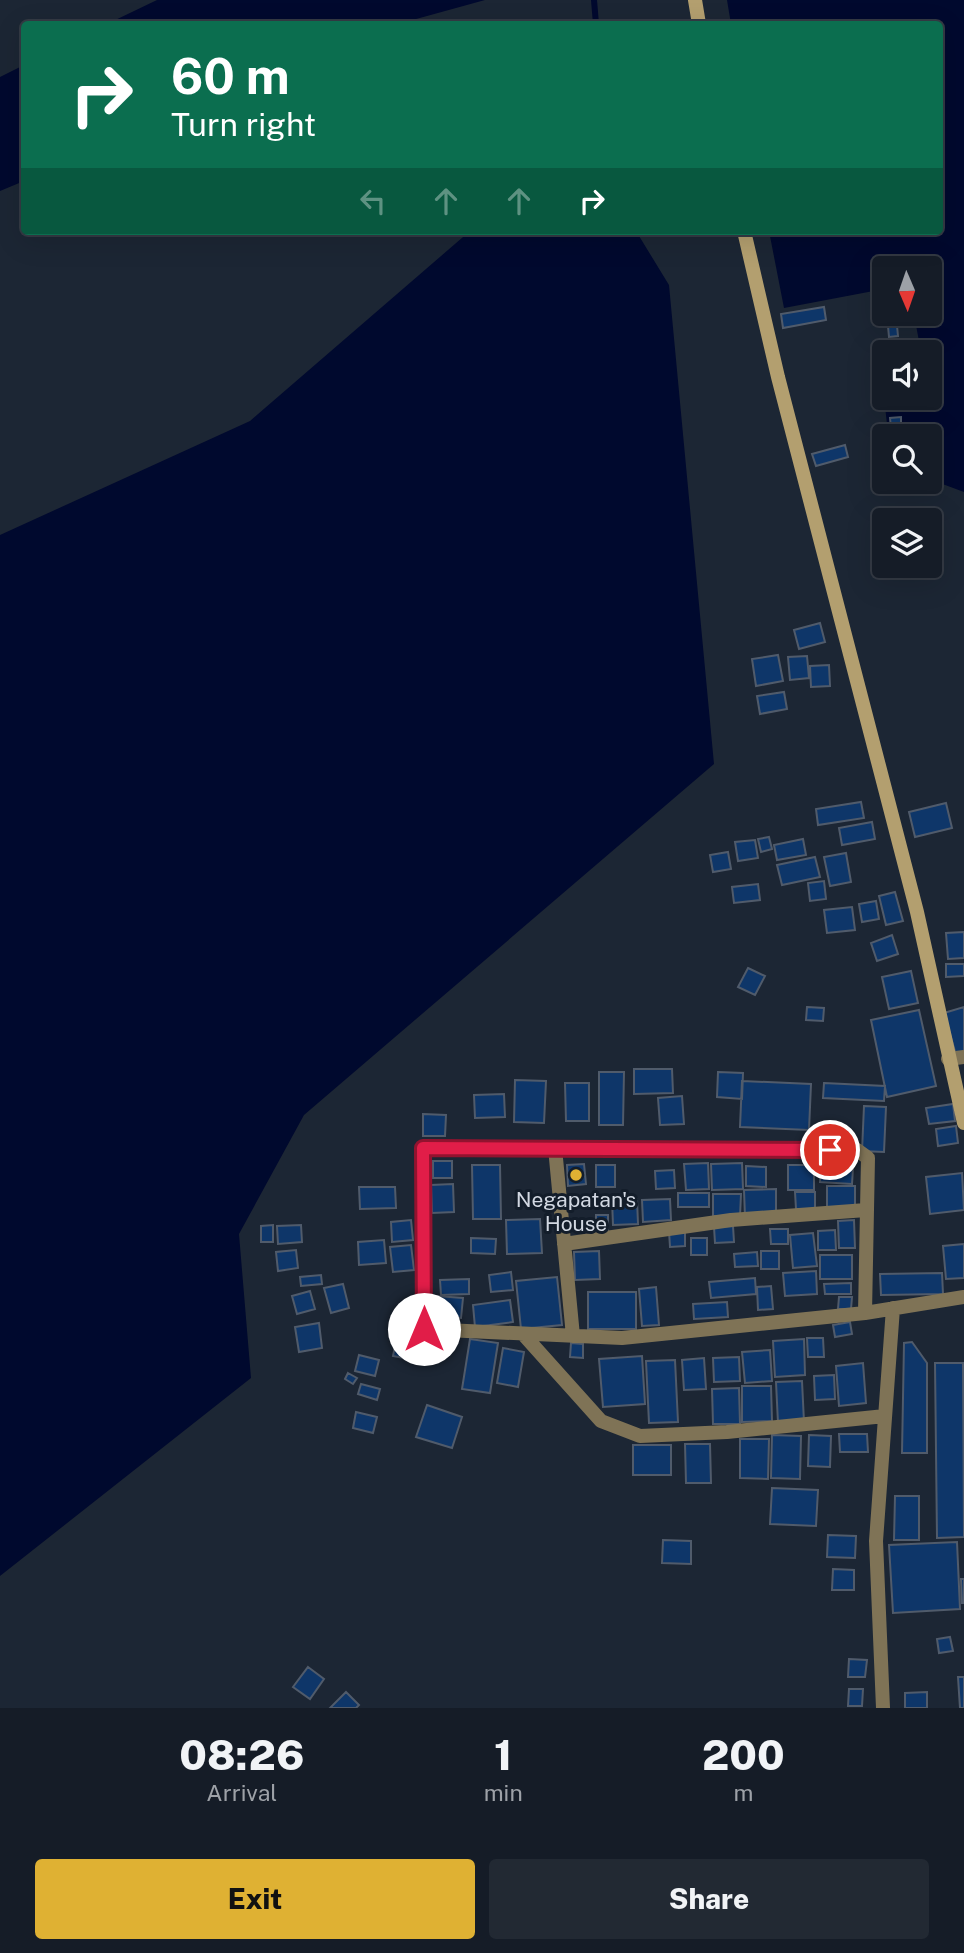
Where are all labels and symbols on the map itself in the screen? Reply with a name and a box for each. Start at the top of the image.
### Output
north arrow [872,256,942,326]
pin [800,1120,860,1180]
marker: Negapatan's House [568,1167,584,1183]
place label: Negapatan's House [516,1187,636,1236]
position arrow [387,1292,461,1366]

